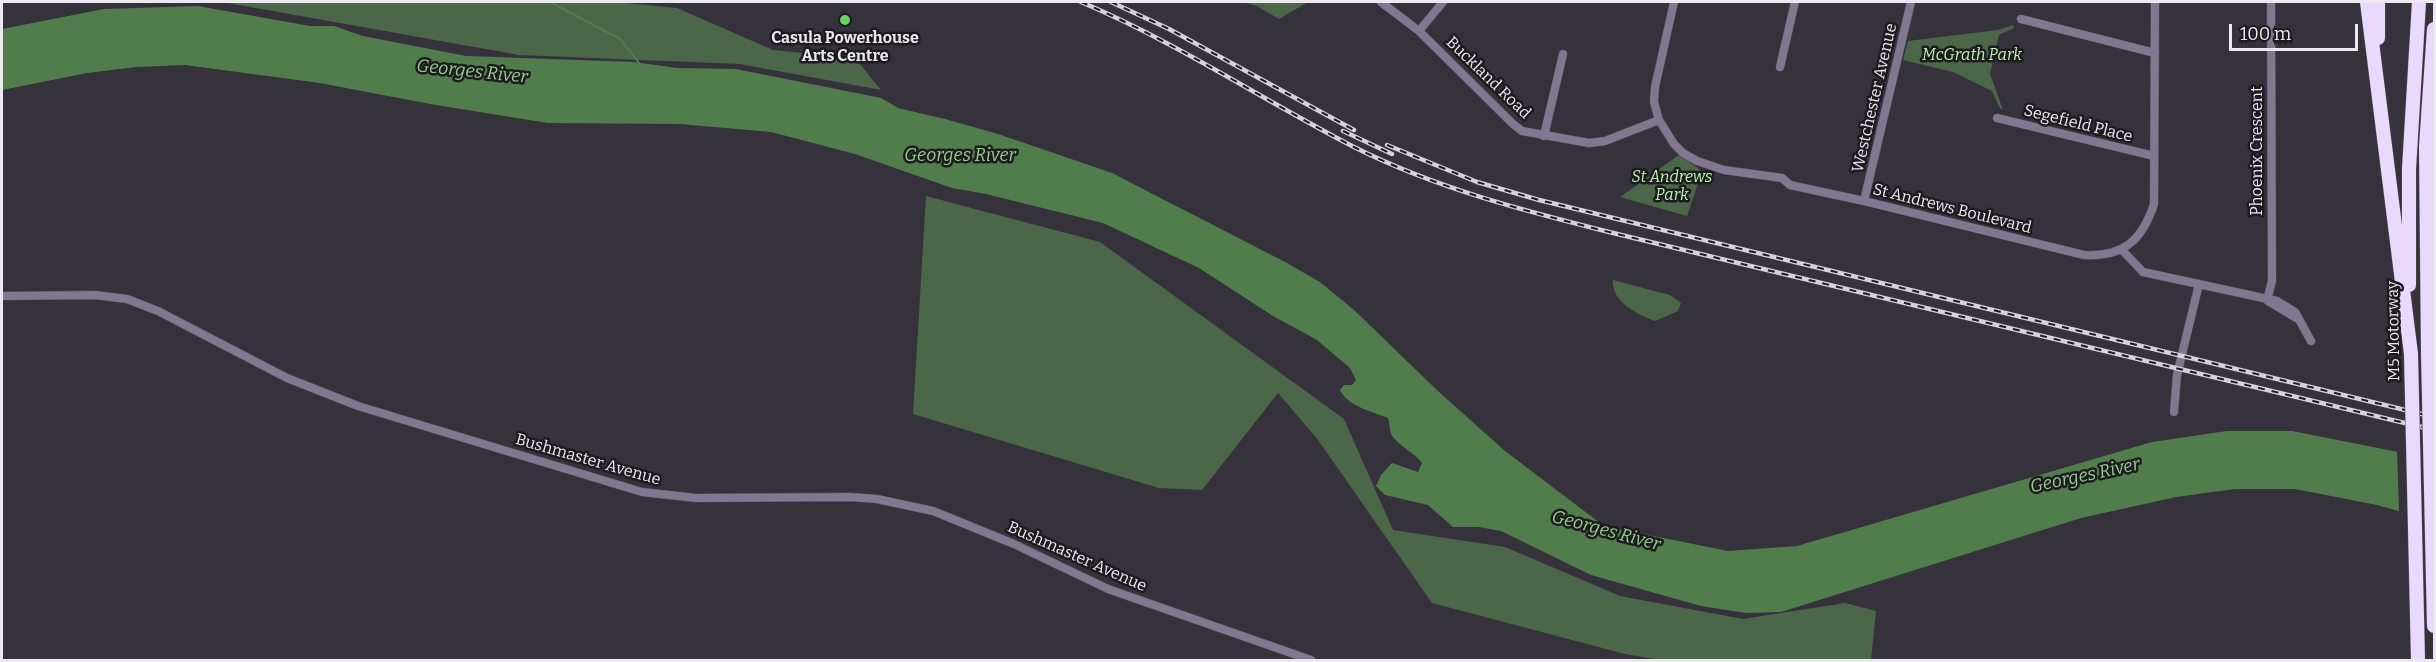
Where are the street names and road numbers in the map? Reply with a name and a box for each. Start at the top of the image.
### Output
street label: Westchester Avenue [1849,22,1901,174]
street label: Buckland Road [1442,33,1534,123]
street label: Phoenix Crescent [2248,86,2268,216]
street label: Segefield Place [2022,101,2134,147]
street label: St Andrews Boulevard [1871,180,2033,238]
street label: M5 Motorway [2384,281,2404,381]
street label: Bushmaster Avenue [513,430,663,490]
street label: Bushmaster Avenue [1005,518,1149,596]

